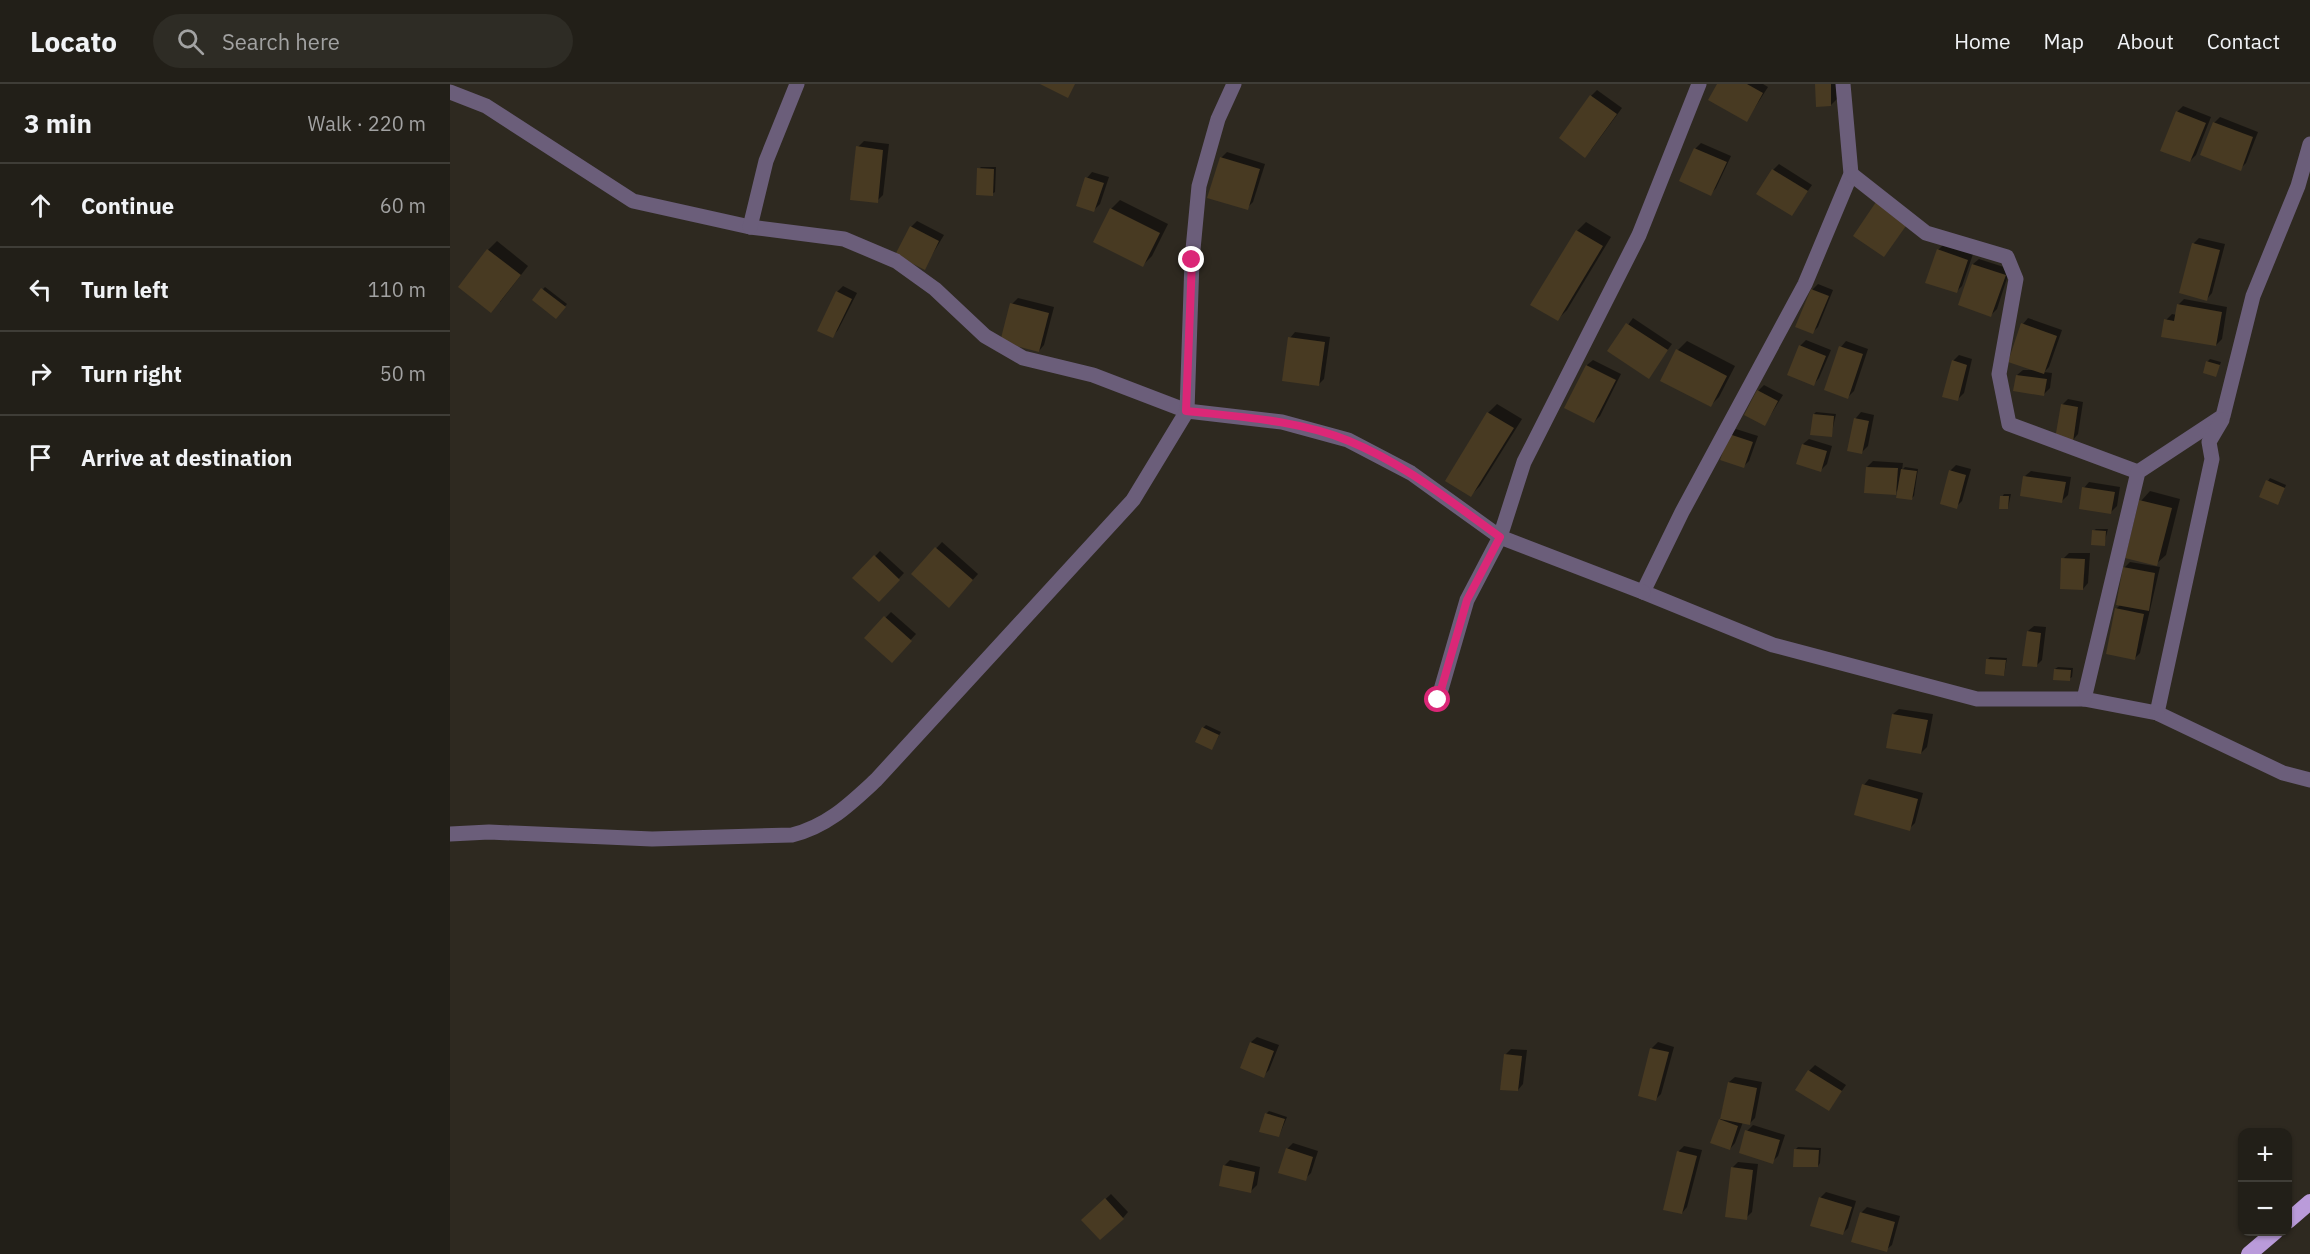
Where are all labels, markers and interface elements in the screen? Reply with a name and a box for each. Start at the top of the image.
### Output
search box [153,14,573,68]
text: Locato [30,23,117,60]
icon: search [174,25,207,58]
text: Search here [222,27,340,56]
text: Home [1954,27,2011,55]
text: Map [2044,27,2084,55]
text: About [2117,27,2174,55]
text: Contact [2207,27,2280,55]
text: 3 min [24,106,92,140]
text: Walk · 220 m [308,110,426,137]
icon: ahead [24,189,57,222]
text: Continue [81,191,174,220]
text: 60 m [380,192,426,219]
route end [1178,246,1204,272]
icon: left [24,273,57,306]
text: Turn left [81,275,169,304]
text: 110 m [368,276,426,303]
icon: right [24,357,57,390]
text: Turn right [81,359,182,388]
text: 50 m [380,360,426,387]
icon: arrive [24,441,57,474]
text: Arrive at destination [81,443,292,472]
route start [1424,686,1450,712]
map controls [2238,1128,2292,1236]
button: + [2238,1128,2292,1182]
button: − [2238,1182,2292,1236]

